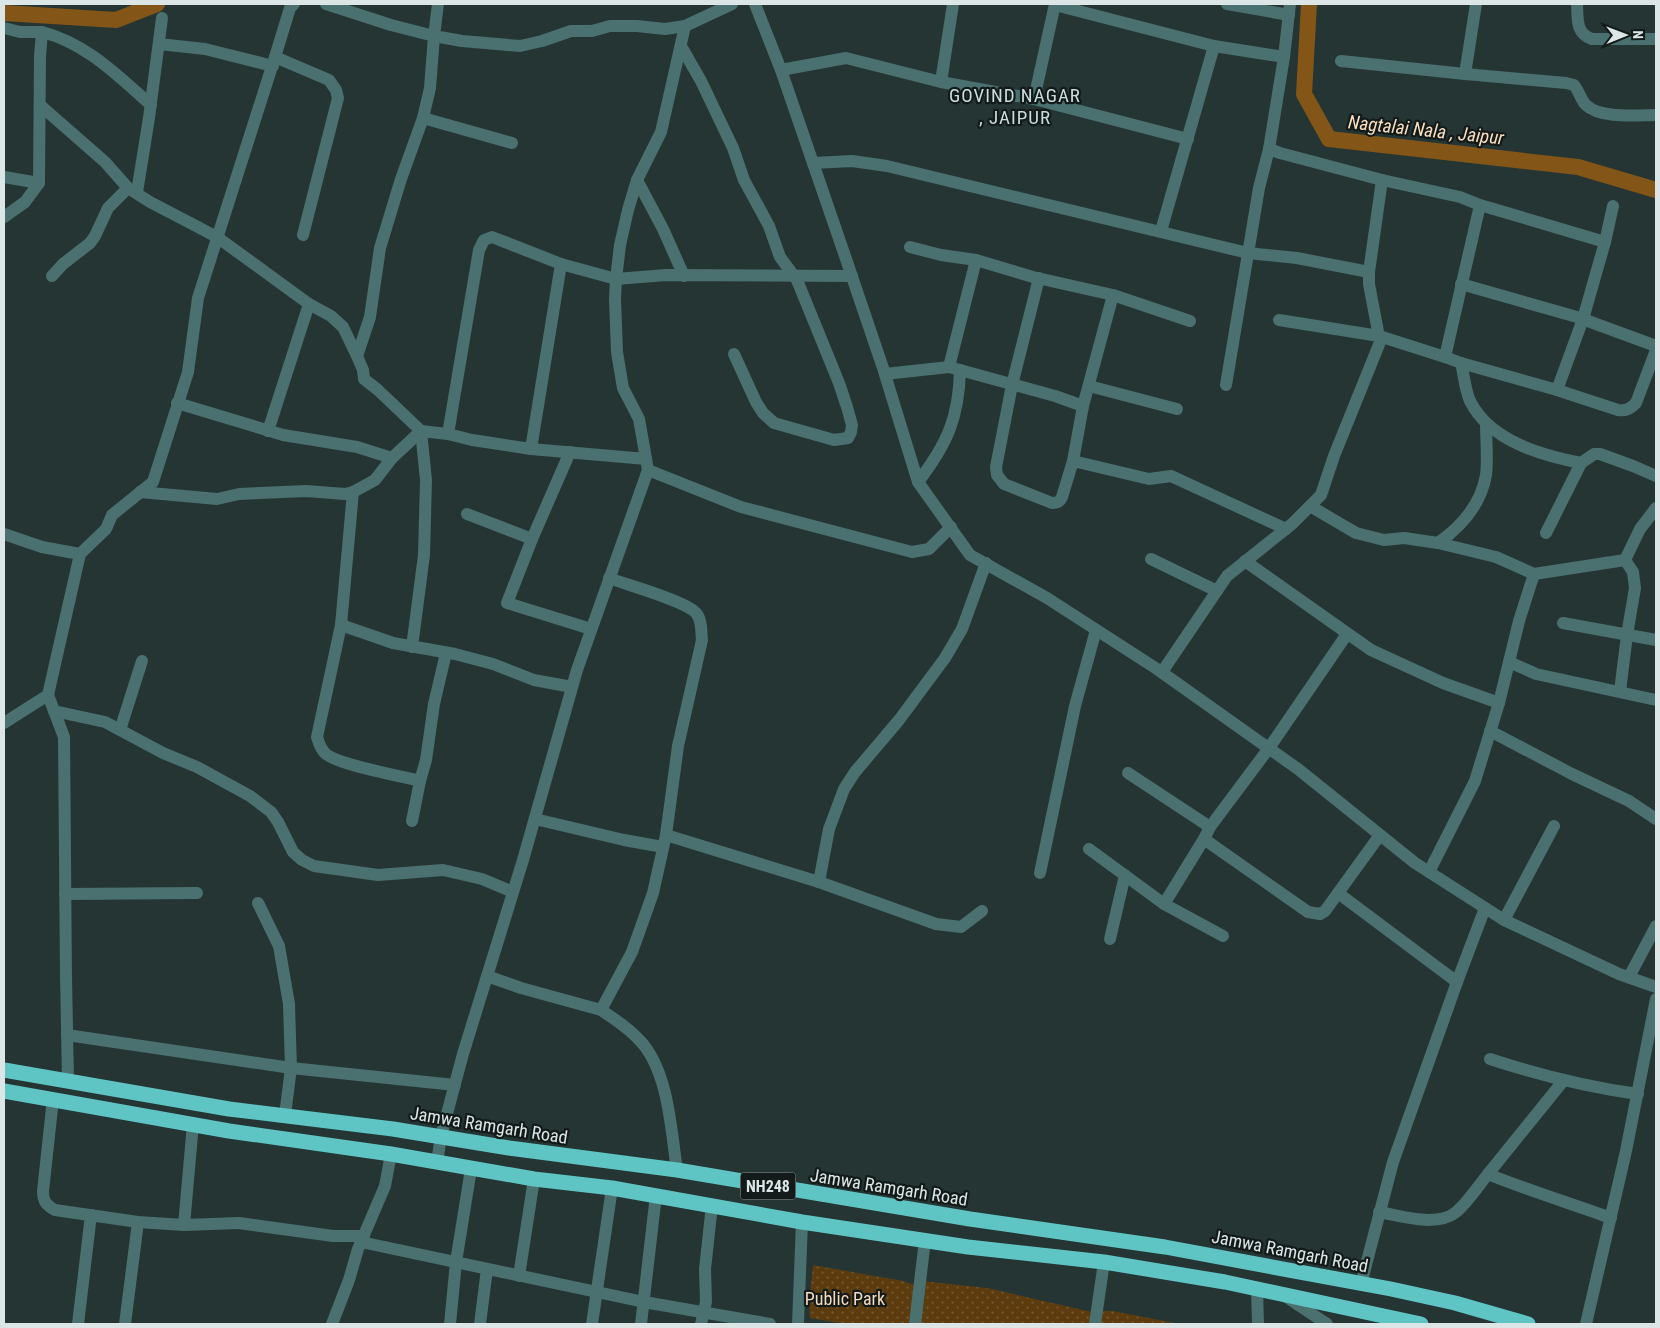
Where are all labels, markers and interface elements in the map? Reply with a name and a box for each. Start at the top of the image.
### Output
north arrow [1600,10,1650,60]
text: N [1630,30,1646,39]
district label: GOVIND NAGAR , JAIPUR [949,84,1081,129]
water label: Nagtalai Nala , Jaipur [1347,110,1505,150]
street label: Jamwa Ramgarh Road [409,1102,569,1148]
street label: Jamwa Ramgarh Road [809,1164,969,1210]
road number: NH248 [740,1172,796,1200]
street label: Jamwa Ramgarh Road [1210,1226,1370,1276]
park label: Public Park [805,1288,885,1309]

